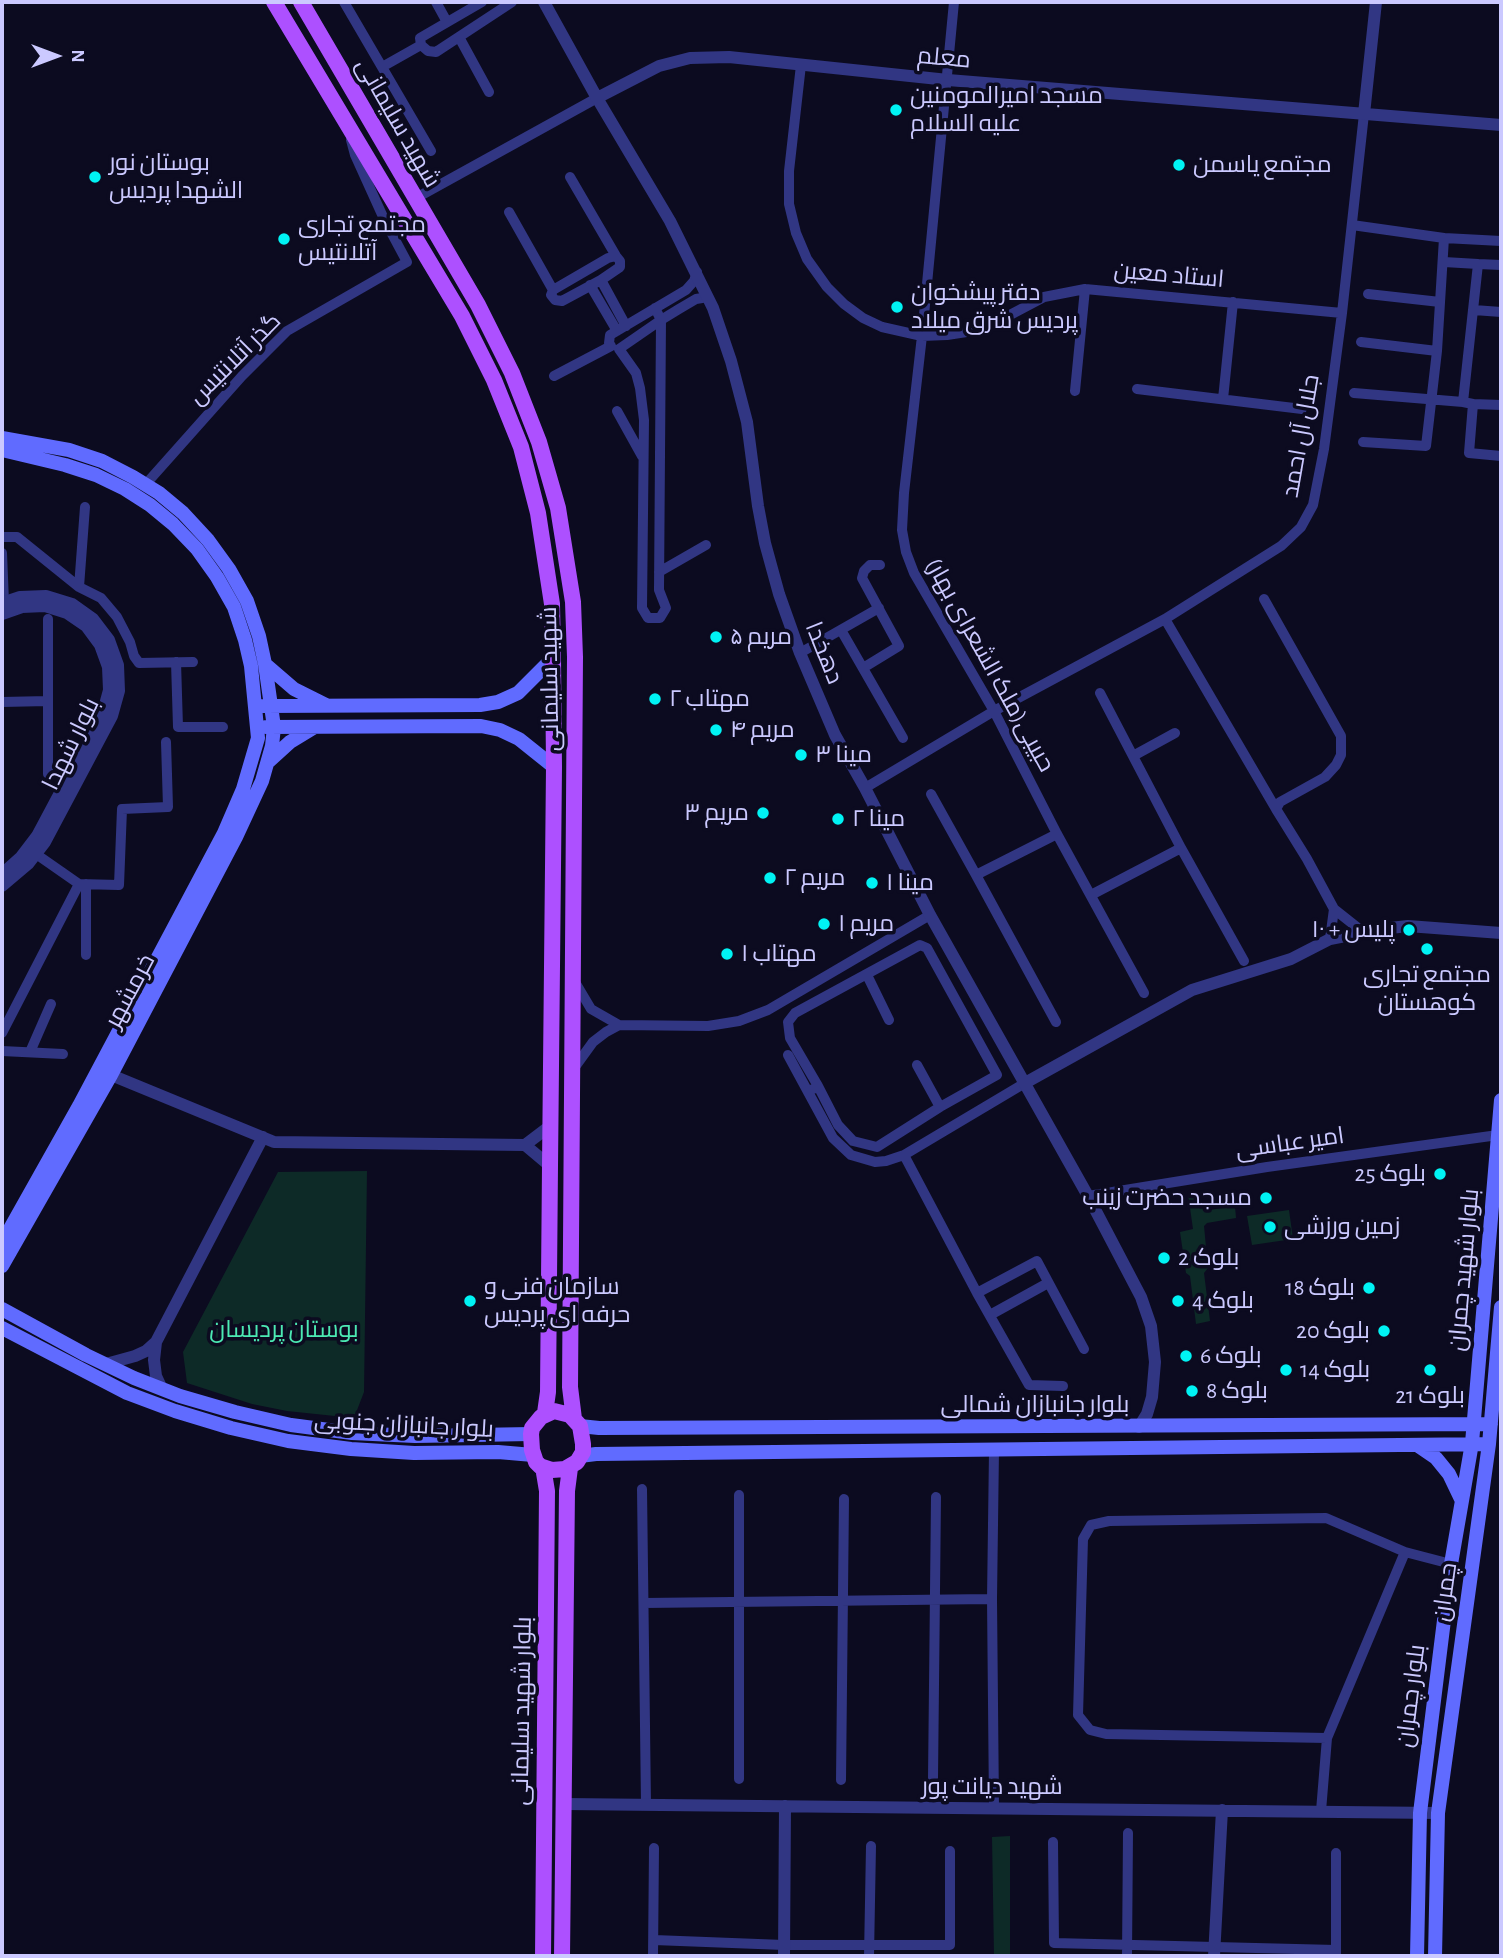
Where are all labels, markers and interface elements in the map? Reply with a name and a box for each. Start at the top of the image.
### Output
north arrow [21,21,91,91]
street label: معلم [916,41,972,75]
text: N [68,49,87,63]
street label: شهید سلیمانی [349,53,447,193]
place label: مسجد امیرالمومنین علیه السلام [910,82,1103,138]
marker: مسجد امیرالمومنین علیه السلام [888,102,904,118]
place label: بوستان نور الشهدا پردیس [109,149,243,205]
place label: مجتمع یاسمن [1193,151,1332,179]
marker: مجتمع یاسمن [1171,157,1187,173]
marker: بوستان نور الشهدا پردیس [87,169,103,185]
place label: مجتمع تجاری آتلانتیس [298,211,426,267]
marker: مجتمع تجاری آتلانتیس [276,231,292,247]
street label: استاد معین [1113,256,1225,294]
place label: دفتر پیشخوان پردیس شرق میلاد [911,279,1078,335]
marker: دفتر پیشخوان پردیس شرق میلاد [889,299,905,315]
street label: گذر آتلانتیس [183,307,287,411]
street label: جلال آل احمد [1276,372,1326,500]
street label: حبیبی(ملک الشعرای بهار) [919,553,1061,777]
street label: شهید سلیمانی [534,606,566,752]
street label: دهخدا [799,618,849,688]
place label: مریم ۵ [730,623,792,651]
marker: مریم ۵ [708,629,724,645]
place label: مهتاب ۲ [669,685,750,713]
marker: مهتاب ۲ [647,691,663,707]
street label: بلوار شهدا [36,693,106,795]
place label: مریم ۴ [730,716,795,744]
marker: مریم ۴ [708,722,724,738]
place label: مینا ۳ [815,741,872,769]
marker: مینا ۳ [793,747,809,763]
place label: مریم ۳ [684,799,749,827]
marker: مریم ۳ [755,805,771,821]
place label: مینا ۲ [852,805,905,833]
marker: مینا ۲ [830,811,846,827]
place label: مریم ۲ [784,864,845,892]
place label: مینا ۱ [886,869,934,897]
marker: مریم ۲ [762,870,778,886]
marker: مینا ۱ [864,875,880,891]
place label: مریم ۱ [838,910,894,938]
marker: مریم ۱ [816,916,832,932]
place label: پلیس + ۱۰ [1311,916,1395,944]
marker: پلیس + ۱۰ [1401,922,1417,938]
place label: مهتاب ۱ [741,940,817,968]
marker: مجتمع تجاری کوهستان [1419,941,1435,957]
marker: مهتاب ۱ [719,946,735,962]
street label: خرمشهر [99,949,161,1033]
place label: مجتمع تجاری کوهستان [1363,961,1491,1017]
street label: امیر عباسی [1234,1121,1346,1165]
place label: بلوک 25 [1355,1160,1426,1188]
marker: بلوک 25 [1432,1166,1448,1182]
place label: مسجد حضرت زینب [1082,1184,1252,1212]
street label: بلوار شهید چمران [1443,1188,1485,1352]
marker: مسجد حضرت زینب [1258,1190,1274,1206]
place label: زمین ورزشی [1284,1213,1400,1241]
marker: زمین ورزشی [1262,1219,1278,1235]
place label: بلوک 2 [1178,1244,1239,1272]
marker: بلوک 2 [1156,1250,1172,1266]
place label: سازمان فنی و حرفه ای پردیس [484,1273,630,1329]
place label: بلوک 18 [1285,1274,1355,1302]
marker: بلوک 18 [1361,1280,1377,1296]
place label: بلوک 4 [1192,1287,1254,1315]
marker: سازمان فنی و حرفه ای پردیس [462,1293,478,1309]
marker: بلوک 4 [1170,1293,1186,1309]
park label: بوستان پردیسان [209,1316,359,1344]
place label: بلوک 20 [1296,1317,1370,1345]
marker: بلوک 20 [1376,1323,1392,1339]
place label: بلوک 6 [1200,1342,1262,1370]
marker: بلوک 6 [1178,1348,1194,1364]
place label: بلوک 14 [1300,1356,1370,1384]
marker: بلوک 14 [1278,1362,1294,1378]
marker: بلوک 21 [1422,1362,1438,1378]
place label: بلوک 8 [1206,1377,1268,1405]
place label: بلوک 21 [1395,1382,1465,1410]
marker: بلوک 8 [1184,1383,1200,1399]
street label: بلوار جانبازان شمالی [941,1391,1129,1419]
street label: بلوار جانبازان جنوبی [313,1406,495,1444]
street label: چمران [1427,1561,1463,1623]
street label: بلوار شهید سلیمانی [506,1616,538,1806]
street label: بلوار چمران [1390,1643,1432,1749]
street label: شهید دیانت پور [921,1773,1063,1801]

